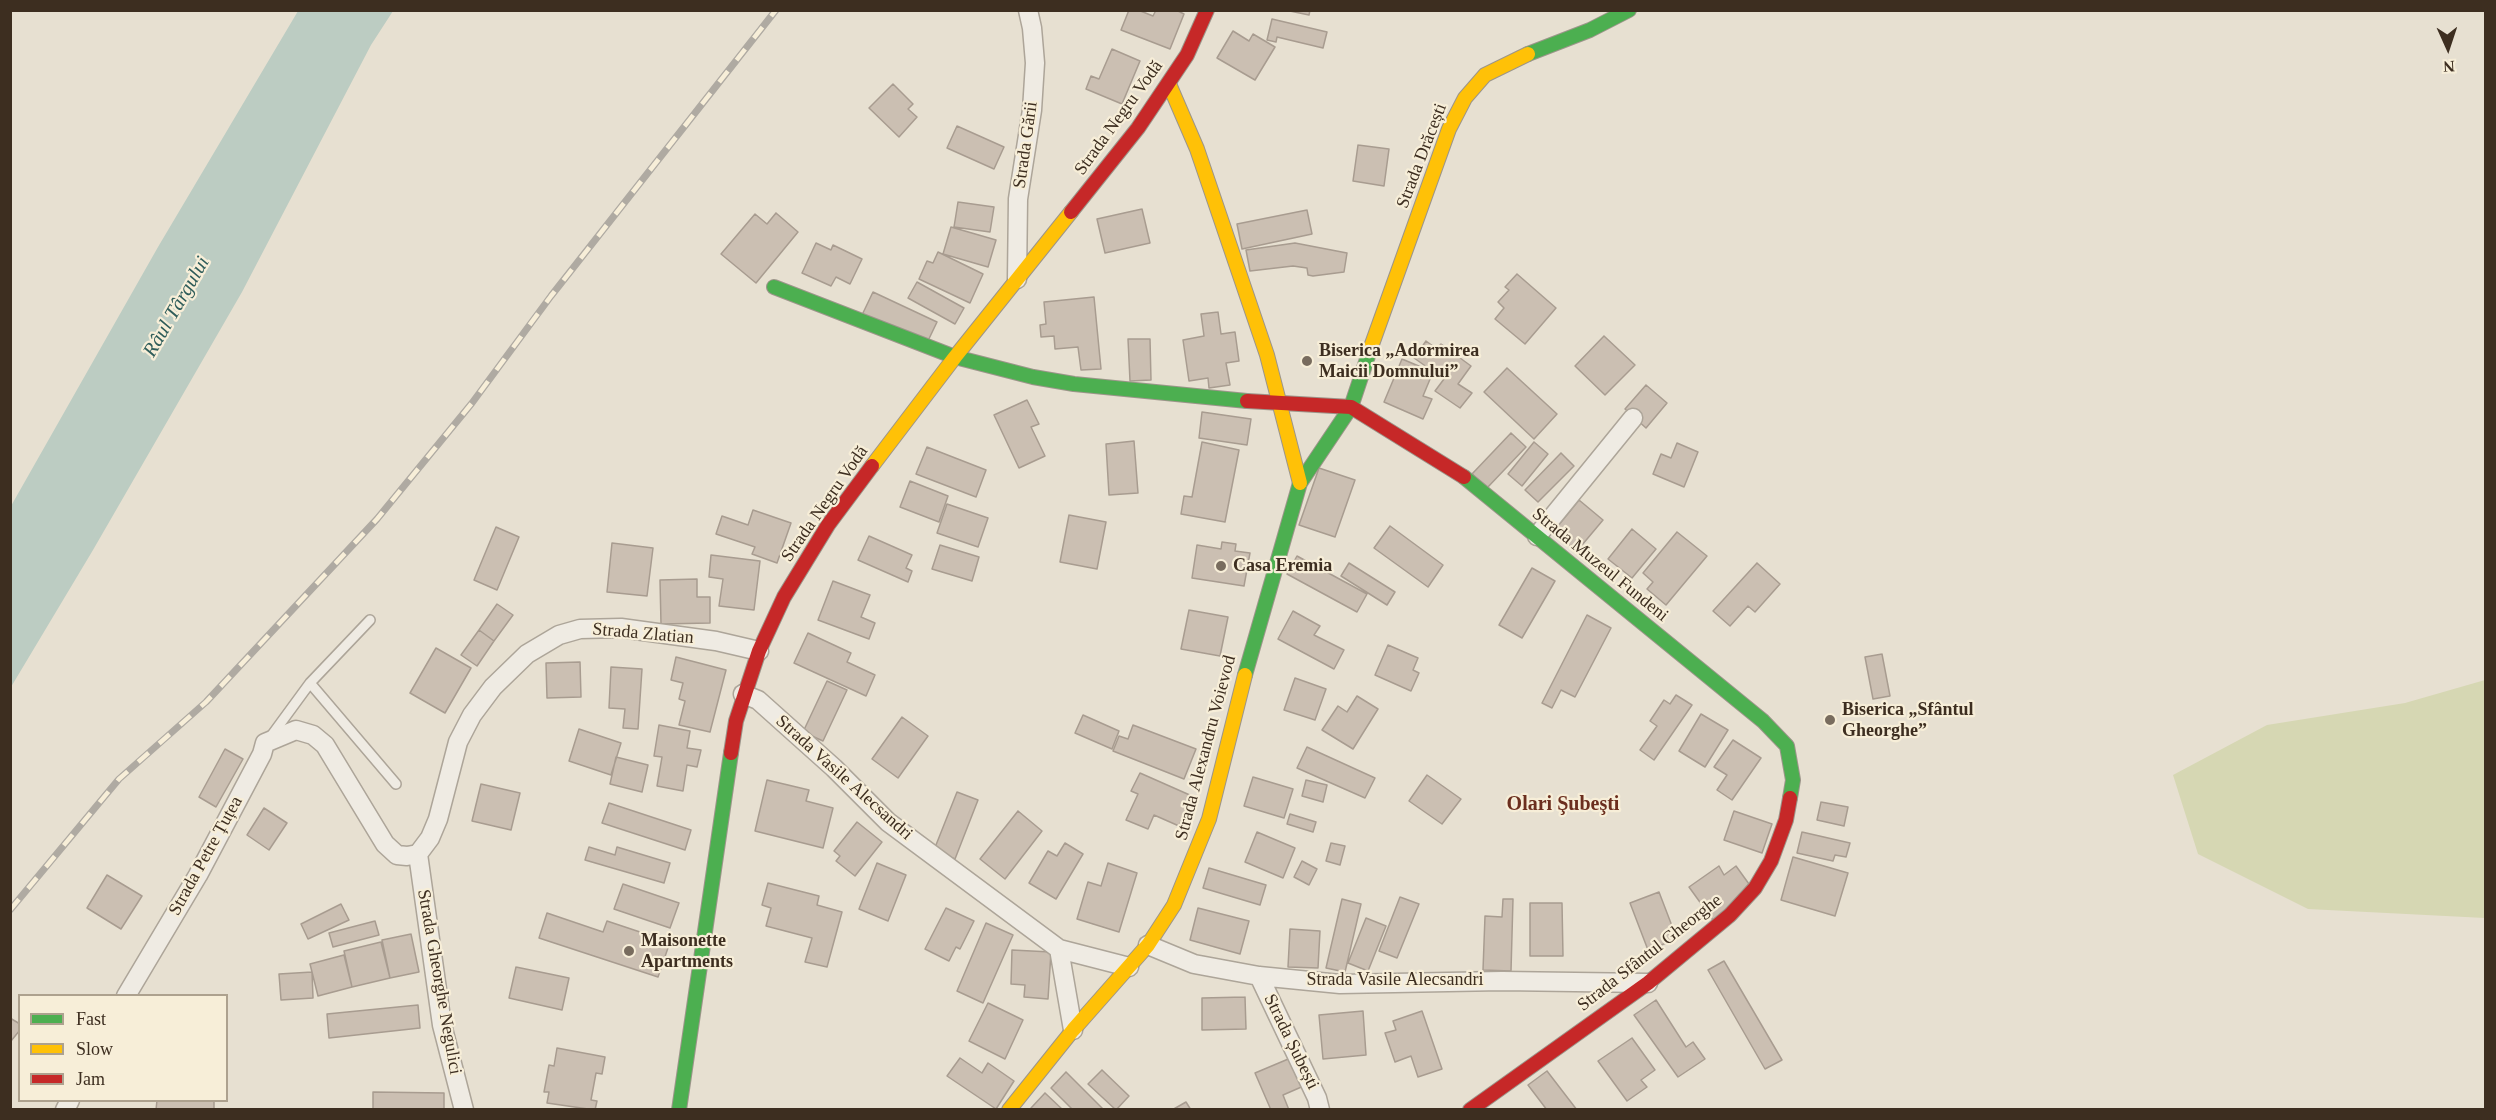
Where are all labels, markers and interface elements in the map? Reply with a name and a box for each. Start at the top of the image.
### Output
north arrow [2418,18,2478,78]
street label: Strada Negru Vodă [1070,56,1168,180]
text: N [2443,58,2455,75]
street label: Strada Gării [1009,100,1043,190]
street label: Strada Drăcești [1392,101,1452,211]
water label: Râul Târgului [139,252,215,362]
place label: Biserica „Adormirea Maicii Domnului” [1319,340,1479,382]
marker: Biserica „Adormirea Maicii Domnului” [1300,354,1314,368]
street label: Strada Negru Vodă [777,442,873,566]
street label: Strada Muzeul Fundeni [1528,503,1672,627]
place label: Casa Eremia [1233,555,1332,577]
marker: Casa Eremia [1214,559,1228,573]
street label: Strada Zlatian [592,619,694,649]
street label: Strada Alexandru Voievod [1171,653,1241,843]
place label: Biserica „Sfântul Gheorghe” [1842,699,1974,742]
street label: Strada Vasile Alecsandri [771,711,917,845]
marker: Biserica „Sfântul Gheorghe” [1823,713,1837,727]
street label: Strada Petre Țuțea [164,793,248,919]
district label: Olari Şubeşti [1507,793,1619,817]
street label: Strada Gheorghe Negulici [412,888,466,1076]
street label: Strada Sfântul Gheorghe [1573,890,1727,1016]
place label: Maisonette Apartments [641,930,733,972]
marker: Maisonette Apartments [622,944,636,958]
street label: Strada Vasile Alecsandri [1307,969,1483,991]
street label: Strada Șubești [1259,991,1323,1093]
legend [18,994,228,1102]
text: Fast [76,1009,106,1029]
text: Slow [76,1039,113,1059]
text: Jam [76,1069,105,1089]

